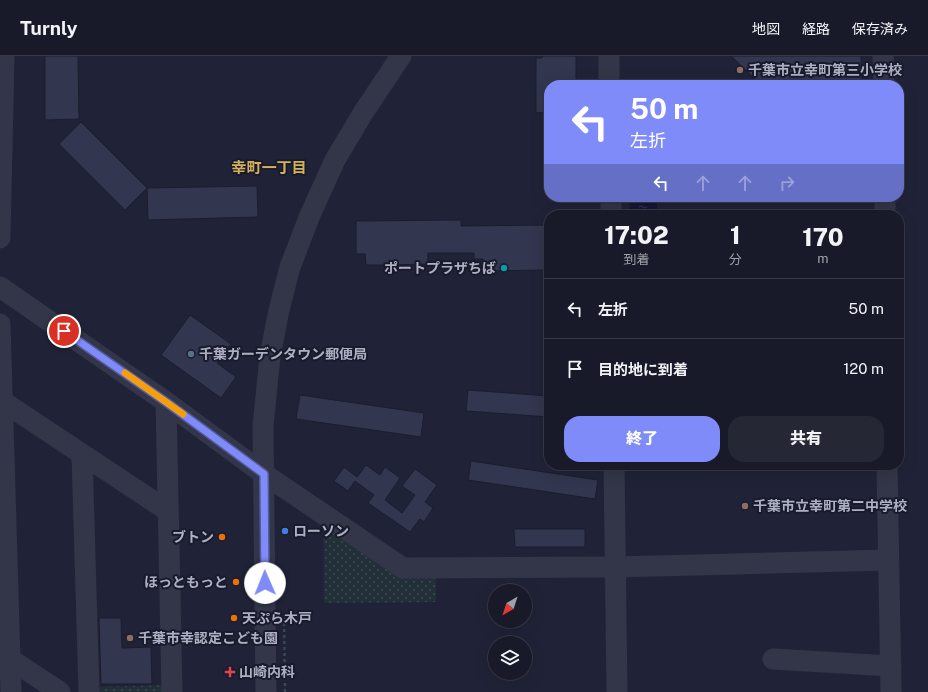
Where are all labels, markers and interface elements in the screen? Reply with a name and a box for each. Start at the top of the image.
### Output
text: Turnly [20,17,77,39]
text: 地図 [752,21,780,37]
text: 経路 [802,21,830,37]
text: 保存済み [852,21,908,37]
place label: 千葉市立幸町第三小学校 [748,62,902,78]
marker: 千葉市立幸町第三小学校 [735,65,745,75]
text: 50 m [630,92,698,125]
icon: left [564,96,616,148]
text: 左折 [630,130,666,151]
district label: 幸町一丁目 [231,159,307,176]
icon: left [650,172,672,194]
icon: ahead [692,172,714,194]
icon: ahead [734,172,756,194]
icon: right [776,172,798,194]
text: 17:02 [604,221,669,249]
text: 1 [730,221,741,249]
text: 170 [802,223,844,251]
text: m [817,251,829,266]
text: 到着 [623,252,649,267]
text: 分 [729,252,742,267]
place label: ポートプラザちば [384,260,496,276]
marker: ポートプラザちば [499,263,509,273]
icon: left [564,298,586,320]
text: 50 m [849,300,884,317]
text: 左折 [598,301,628,318]
pin [47,314,81,348]
icon: arrive [53,320,75,342]
place label: 千葉ガーデンタウン郵便局 [199,346,367,362]
marker: 千葉ガーデンタウン郵便局 [186,349,196,359]
icon: arrive [564,358,586,380]
text: 120 m [843,360,884,377]
text: 目的地に到着 [598,361,688,378]
button: 終了 [564,416,720,462]
button: 共有 [728,416,884,462]
place label: 千葉市立幸町第二中学校 [753,498,907,514]
marker: 千葉市立幸町第二中学校 [740,501,750,511]
place label: ローソン [293,523,349,539]
marker: ローソン [280,526,290,536]
place label: ブトン [172,529,214,545]
marker: ブトン [217,532,227,542]
position arrow [244,562,286,604]
place label: ほっともっと [144,574,228,590]
marker: ほっともっと [231,577,241,587]
north arrow [488,584,532,628]
map controls [488,584,532,680]
place label: 天ぷら木戸 [242,610,312,626]
marker: 天ぷら木戸 [229,613,239,623]
place label: 千葉市幸認定こども園 [138,630,278,646]
marker: 千葉市幸認定こども園 [125,633,135,643]
button: layers [488,636,532,680]
place label: 山崎内科 [239,664,295,680]
marker: 山崎内科 [224,666,236,678]

